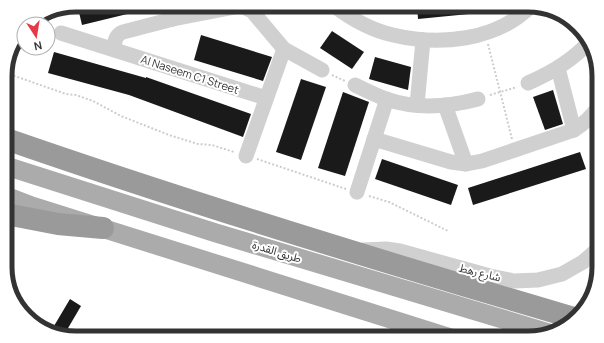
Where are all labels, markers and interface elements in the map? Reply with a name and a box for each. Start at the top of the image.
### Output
north arrow [16,16,56,56]
text: N [33,38,44,54]
street label: Al Naseem C1 Street [139,51,241,97]
street label: طريق القدرة [251,236,303,266]
street label: شارع رهط [457,260,503,286]

